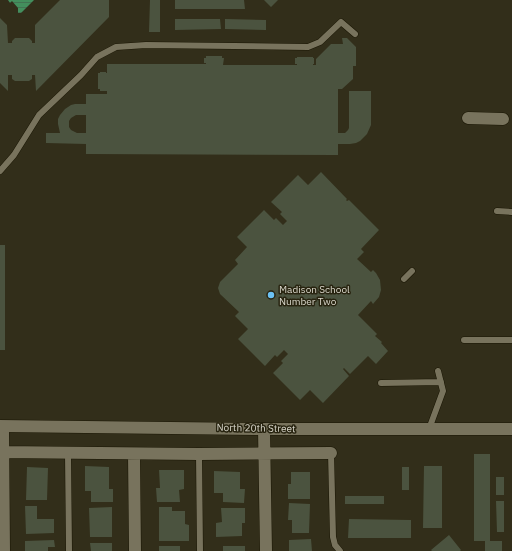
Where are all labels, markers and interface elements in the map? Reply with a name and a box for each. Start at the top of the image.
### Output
place label: Madison School Number Two [279,283,350,308]
marker: Madison School Number Two [266,290,276,300]
street label: North 20th Street [216,421,296,435]

